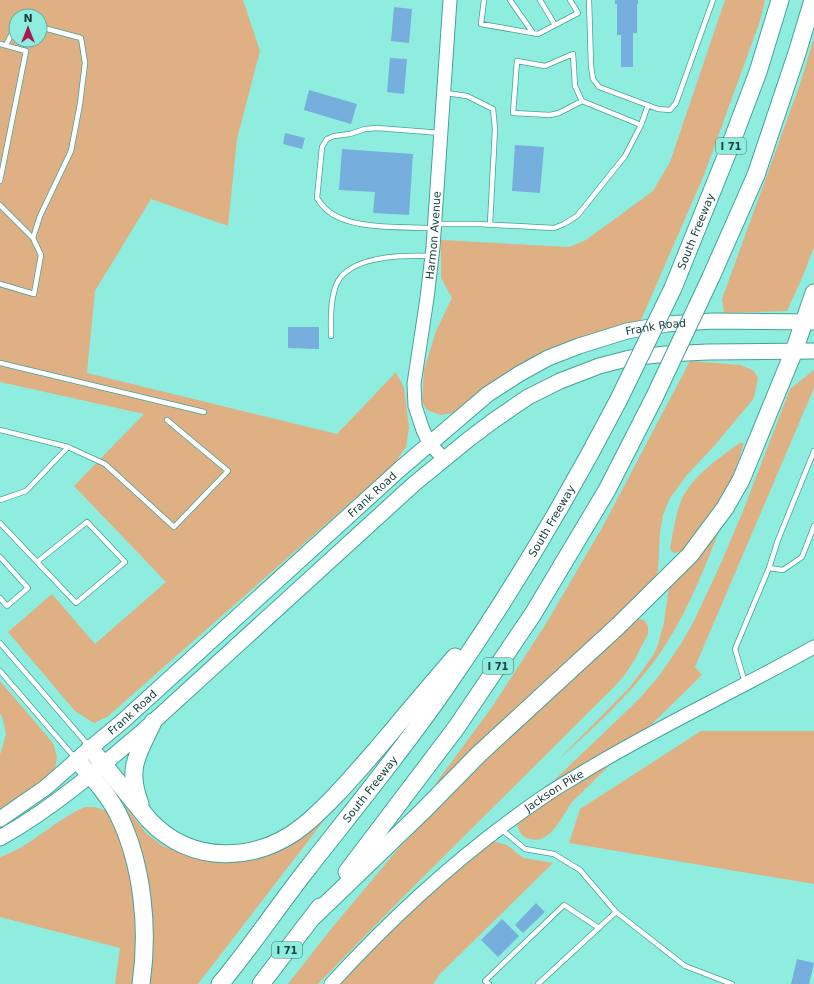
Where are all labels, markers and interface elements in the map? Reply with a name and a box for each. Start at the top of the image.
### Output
north arrow [8,8,48,48]
text: N [23,12,33,25]
road number: I 71 [716,138,746,154]
street label: Harmon Avenue [423,191,444,280]
street label: South Freeway [675,191,718,272]
street label: Frank Road [624,317,687,338]
street label: Frank Road [345,469,399,520]
street label: South Freeway [526,483,578,560]
road number: I 71 [483,658,513,674]
street label: Frank Road [105,687,160,738]
street label: South Freeway [340,753,401,825]
street label: Jackson Pike [521,767,586,815]
road number: I 71 [272,942,302,958]

